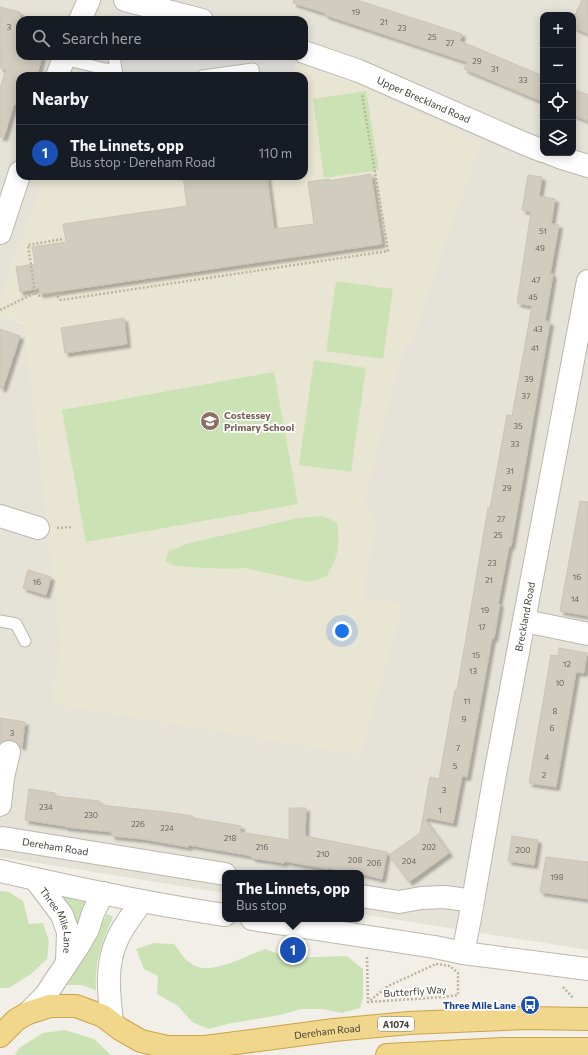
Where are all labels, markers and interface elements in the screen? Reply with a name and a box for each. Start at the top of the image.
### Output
house number: 19 [352,7,360,17]
map controls [540,12,576,156]
button: + [540,12,576,48]
search box [16,16,308,60]
house number: 21 [380,17,388,27]
house number: 3 [7,22,12,32]
house number: 23 [398,23,407,33]
icon: search [30,27,52,49]
text: Search here [62,29,141,47]
house number: 25 [427,32,437,42]
house number: 27 [446,38,454,48]
button: − [540,48,576,84]
house number: 29 [472,56,482,66]
house number: 31 [491,64,499,74]
street label: Upper Breckland Road [375,74,473,125]
house number: 33 [518,75,528,85]
button: locate [540,84,576,120]
text: Nearby [32,88,89,109]
button: layers [540,120,576,156]
text: The Linnets, opp [70,136,184,154]
text: 1 [42,145,48,161]
text: 110 m [259,145,292,161]
text: Bus stop · Dereham Road [70,154,215,170]
house number: 51 [539,226,547,236]
house number: 49 [535,243,545,253]
house number: 47 [532,275,540,285]
house number: 45 [528,292,538,302]
house number: 43 [533,324,543,334]
house number: 41 [531,343,539,353]
house number: 39 [524,374,534,384]
house number: 37 [522,391,530,401]
place label: Costessey Primary School [224,409,295,433]
school or university icon: Costessey Primary School [199,410,221,432]
house number: 35 [513,421,523,431]
house number: 33 [510,439,520,449]
house number: 31 [506,466,514,476]
house number: 29 [502,483,512,493]
house number: 27 [497,514,505,524]
house number: 25 [493,530,503,540]
house number: 23 [488,558,497,568]
house number: 16 [573,572,581,582]
house number: 21 [485,575,493,585]
house number: 16 [33,577,41,587]
street label: Breckland Road [512,581,537,652]
house number: 14 [571,594,579,604]
house number: 19 [481,605,489,615]
your location [332,621,352,641]
house number: 17 [478,622,486,632]
house number: 15 [472,650,480,660]
house number: 12 [563,659,571,669]
house number: 13 [469,666,477,676]
house number: 10 [556,678,564,688]
house number: 11 [464,696,470,706]
house number: 8 [553,706,558,716]
house number: 9 [462,714,467,724]
house number: 6 [550,723,555,733]
house number: 3 [10,728,15,738]
house number: 7 [456,743,460,753]
house number: 4 [545,752,550,762]
house number: 5 [453,761,458,771]
house number: 2 [542,770,547,780]
house number: 3 [442,785,447,795]
house number: 234 [39,802,53,812]
house number: 1 [438,805,442,815]
house number: 230 [84,810,98,820]
house number: 226 [131,819,145,829]
house number: 224 [160,823,174,833]
house number: 218 [224,833,236,843]
street label: Dereham Road [21,835,89,858]
house number: 216 [256,842,268,852]
house number: 202 [422,842,437,852]
house number: 200 [516,845,530,855]
house number: 210 [316,849,330,859]
house number: 208 [348,855,362,865]
house number: 204 [402,856,416,866]
house number: 206 [367,858,381,868]
popup [222,870,364,922]
house number: 198 [550,872,564,882]
text: The Linnets, opp [236,879,350,897]
street label: Three Mile Lane [37,885,74,953]
text: Bus stop [236,897,287,913]
pin: 1 [280,935,306,965]
street label: Butterfly Way [383,983,447,999]
bus stop icon: Three Mile Lane [519,994,541,1016]
place label: Three Mile Lane [443,999,516,1011]
road number: A1074 [378,1017,414,1031]
street label: Dereham Road [293,1022,361,1041]

